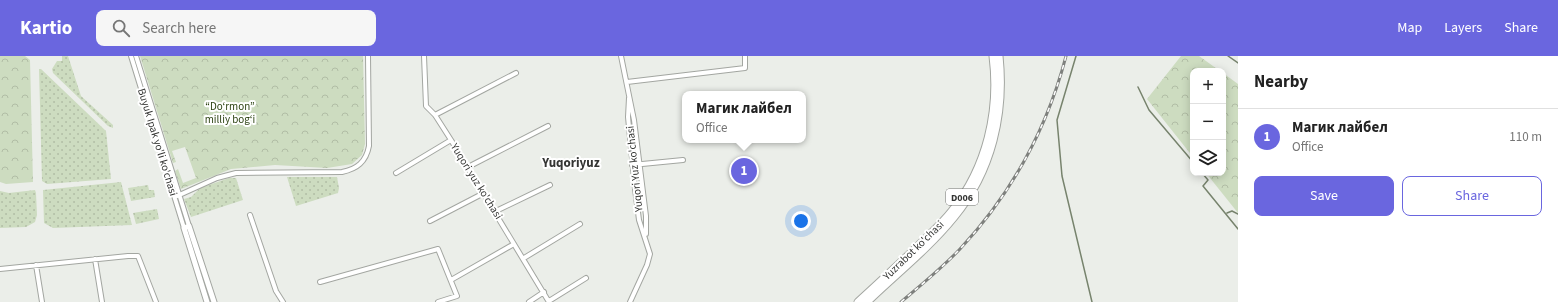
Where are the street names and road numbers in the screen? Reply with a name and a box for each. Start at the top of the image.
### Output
street label: Buyuk Ipak yo'li ko'chasi [134,87,181,198]
street label: Yuqori Yuz ko'chasi [623,125,647,214]
street label: Yuqori yuz ko'chasi [447,140,506,222]
road number: D006 [946,189,978,205]
street label: Yuzrabot ko'chasi [879,217,947,284]

